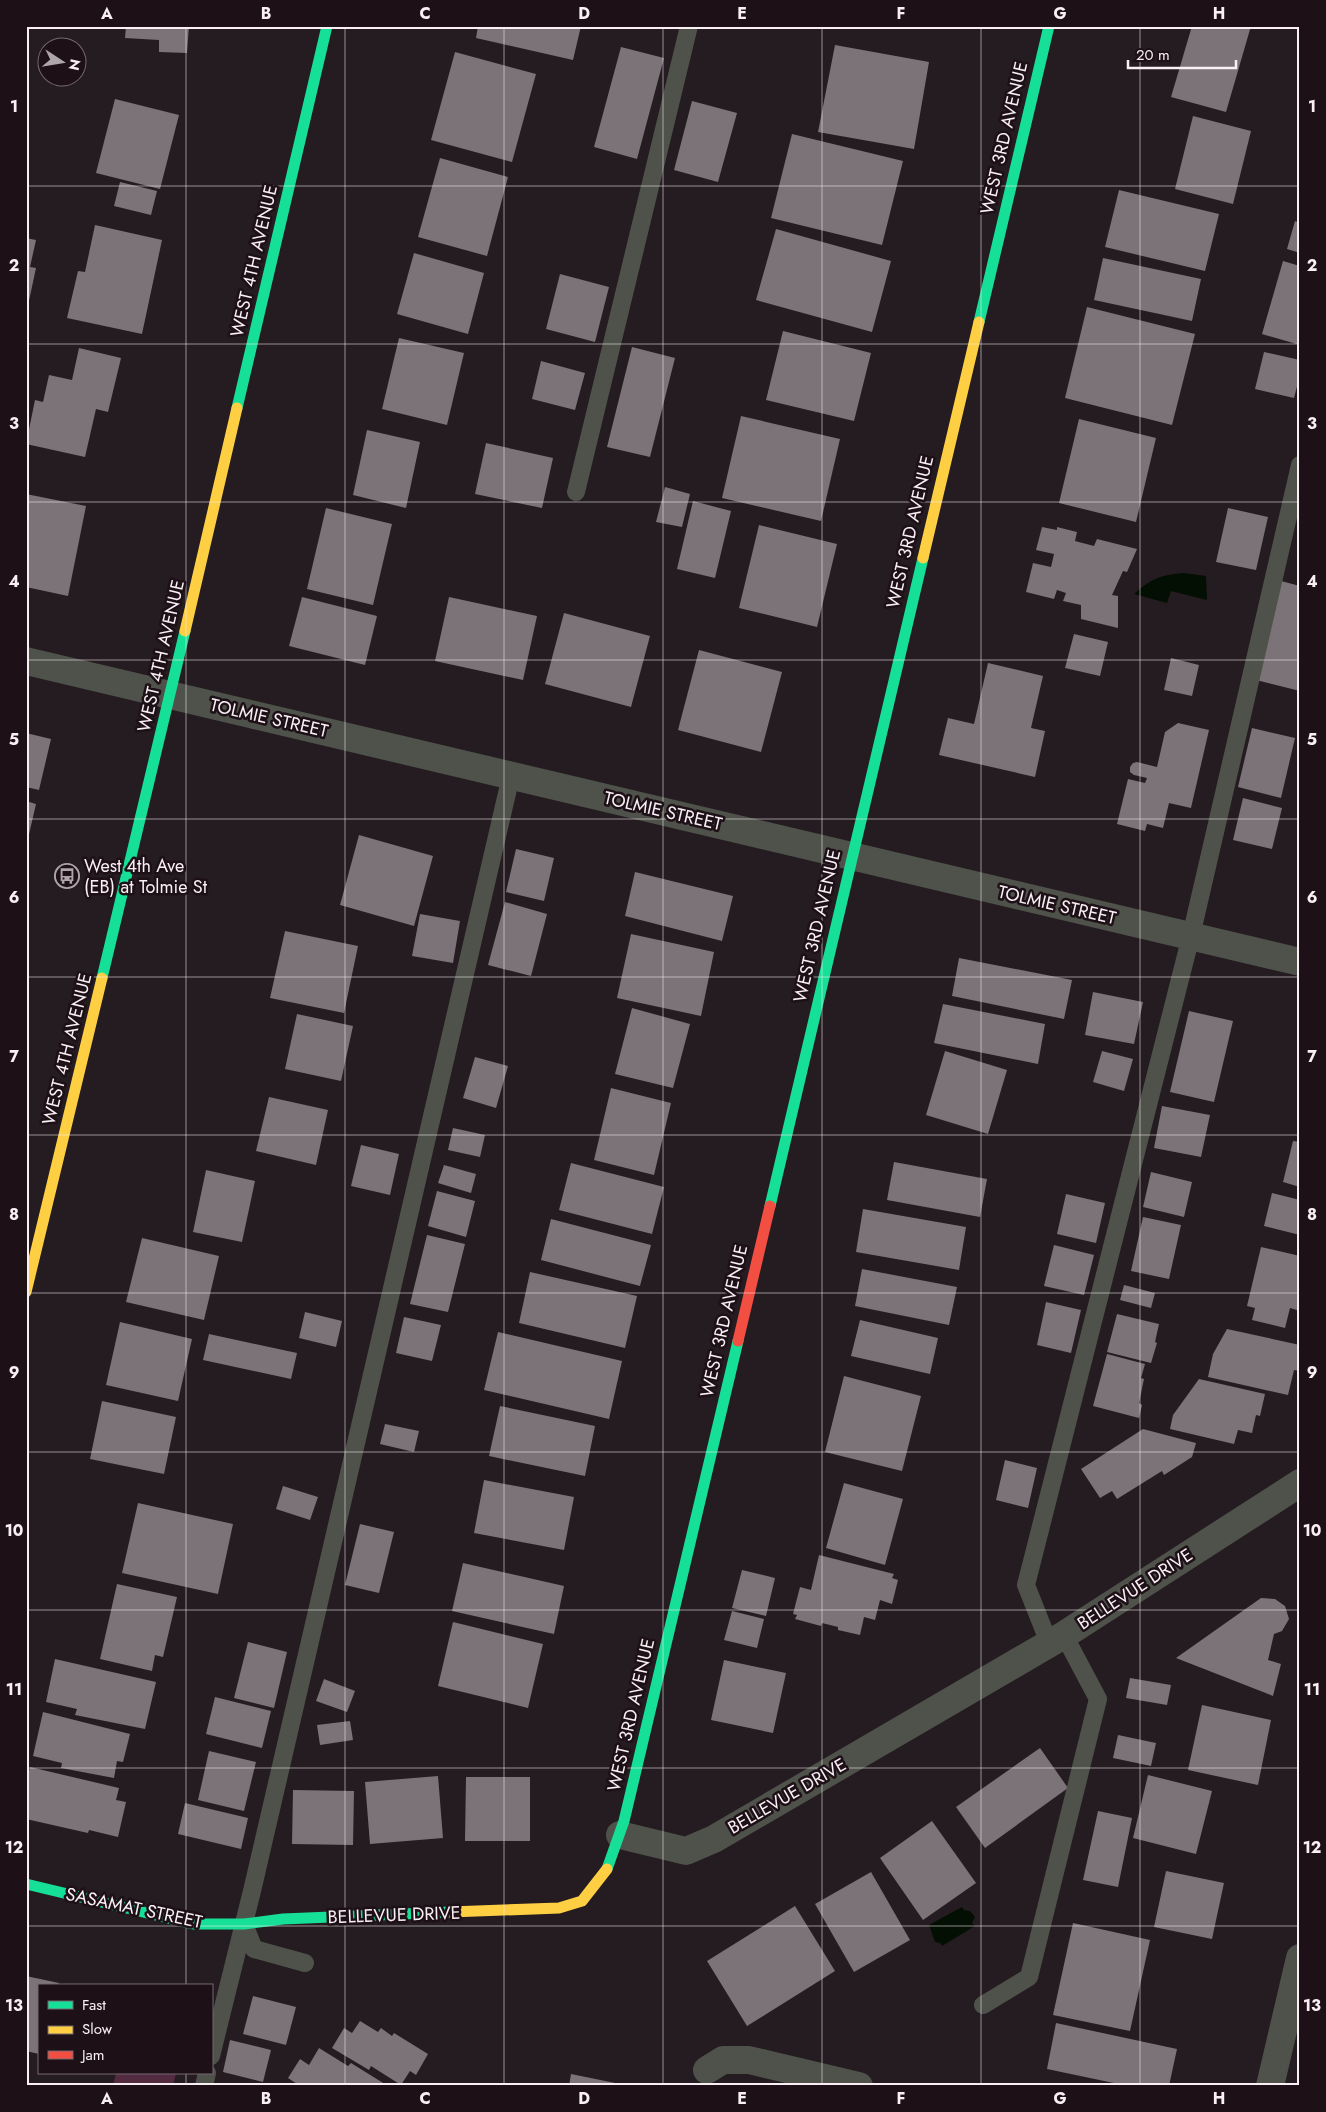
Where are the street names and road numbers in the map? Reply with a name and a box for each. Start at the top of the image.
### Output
street label: WEST 3RD AVENUE [974,59,1034,217]
street label: WEST 4TH AVENUE [224,182,284,340]
street label: WEST 3RD AVENUE [880,453,940,611]
street label: WEST 4TH AVENUE [131,577,191,735]
street label: TOLMIE STREET [207,692,331,744]
street label: TOLMIE STREET [601,785,725,837]
street label: WEST 3RD AVENUE [787,847,847,1005]
street label: TOLMIE STREET [995,879,1119,931]
street label: WEST 4TH AVENUE [36,970,98,1128]
street label: WEST 3RD AVENUE [694,1242,754,1400]
street label: BELLEVUE DRIVE [1072,1542,1198,1636]
street label: WEST 3RD AVENUE [601,1636,661,1794]
street label: BELLEVUE DRIVE [723,1751,851,1841]
street label: SASAMAT STREET [63,1881,205,1935]
street label: BELLEVUE DRIVE [327,1900,461,1930]

